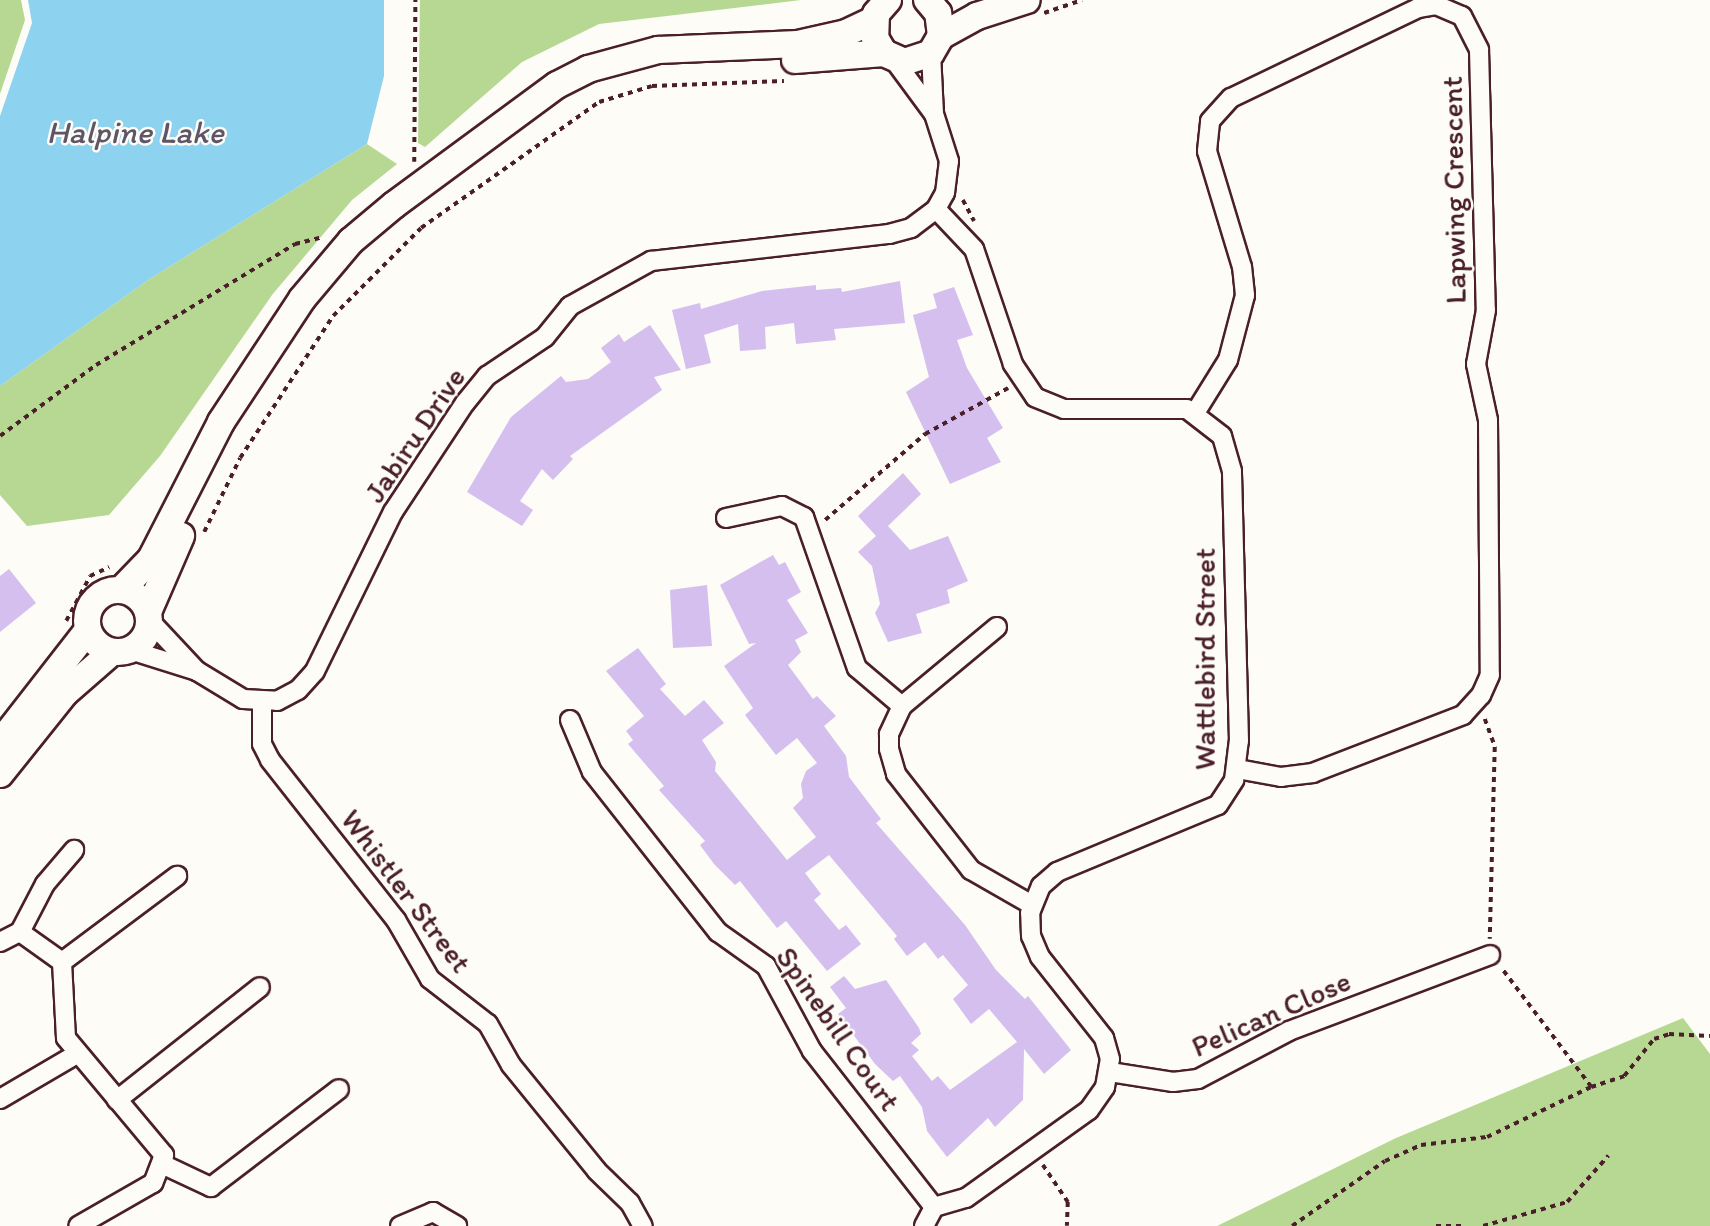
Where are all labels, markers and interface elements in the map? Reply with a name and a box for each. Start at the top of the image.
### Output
street label: Lapwing Crescent [1434,75,1474,305]
water label: Halpine Lake [46,113,224,151]
street label: Jabiru Drive [357,361,473,509]
street label: Wattlebird Street [1187,548,1223,770]
street label: Whistler Street [333,803,479,979]
street label: Spinebill Court [768,940,908,1118]
street label: Pelican Close [1186,963,1356,1065]

